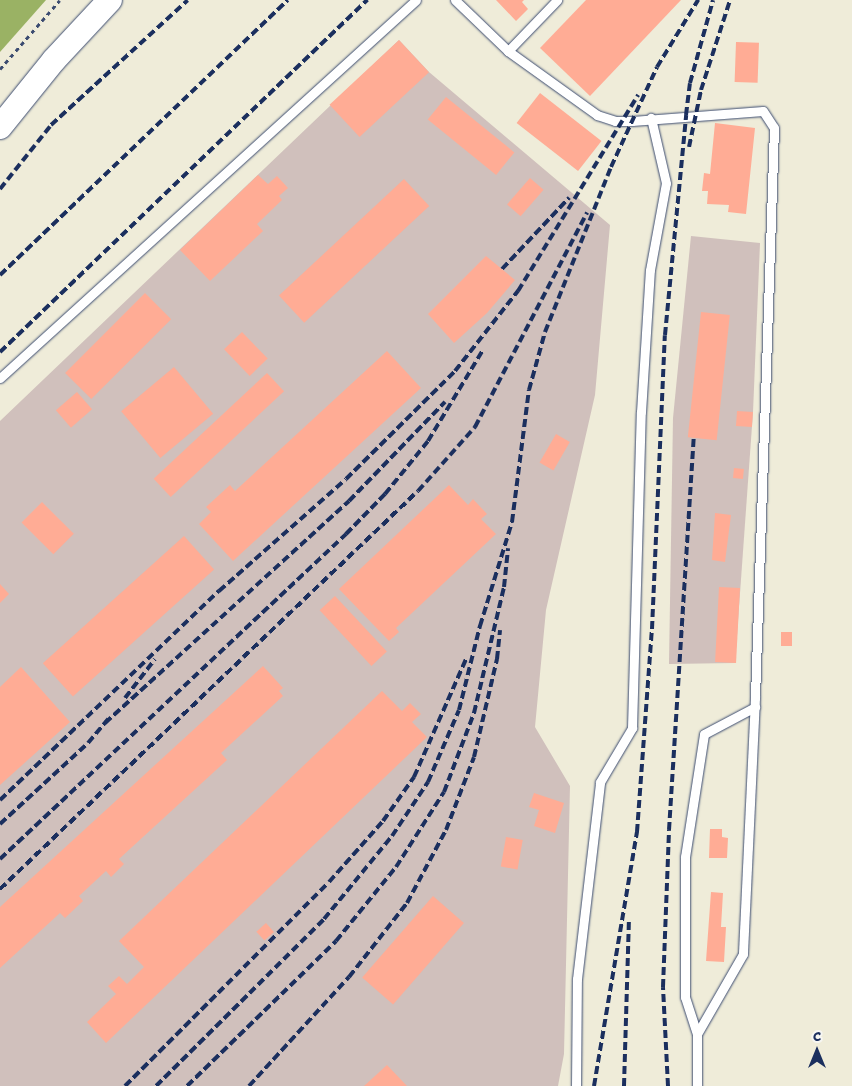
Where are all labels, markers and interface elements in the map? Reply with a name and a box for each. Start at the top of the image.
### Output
north arrow [792,1026,842,1076]
text: С [813,1027,821,1045]

